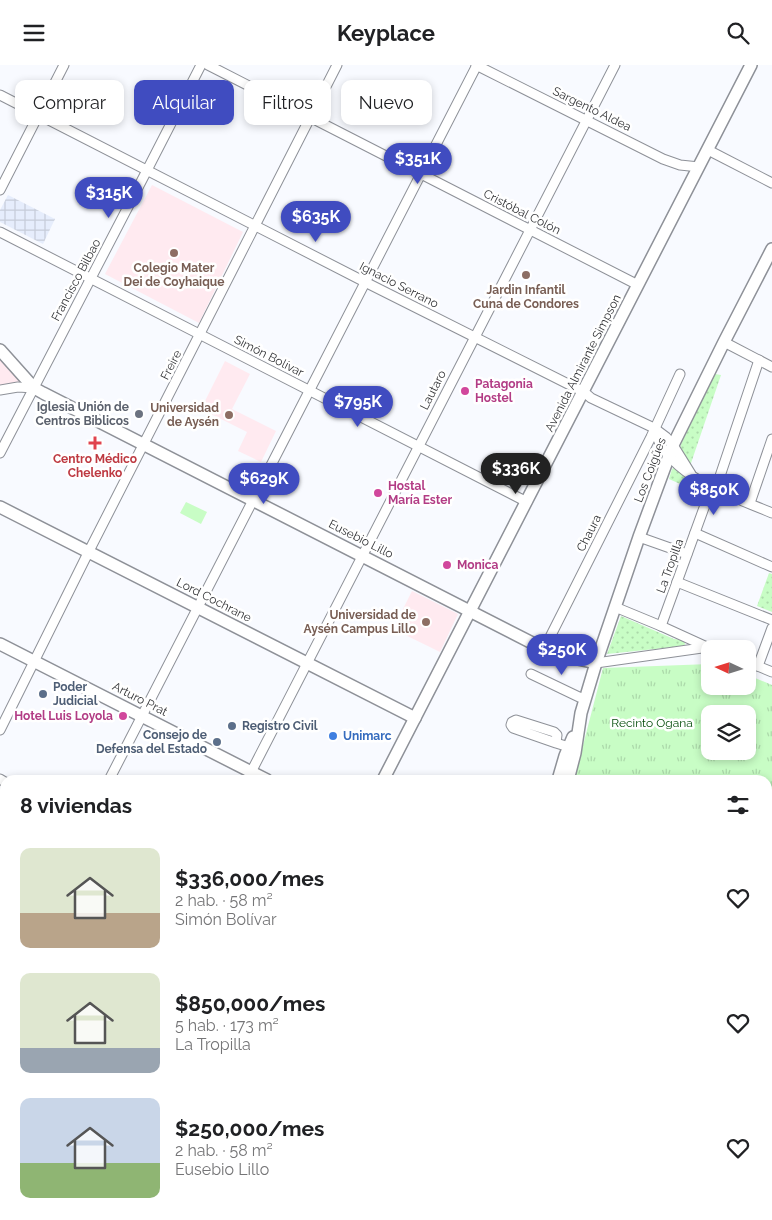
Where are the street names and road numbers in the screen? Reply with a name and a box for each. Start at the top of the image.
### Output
street label: Sargento Aldea [551,84,633,134]
street label: Cristóbal Colón [481,187,563,237]
street label: Francisco Bilbao [48,237,104,323]
street label: Ignacio Serrano [357,259,441,311]
street label: Avenida Almirante Simpson [542,292,624,434]
street label: Simón Bolívar [232,332,307,380]
street label: Freire [158,348,184,382]
street label: Lautaro [417,368,449,412]
street label: Los Coigües [631,435,669,504]
street label: Chaura [574,512,604,554]
street label: Eusebio Lillo [326,517,396,561]
street label: La Tropilla [654,537,686,595]
street label: Lord Cochrane [174,575,254,625]
street label: Arturo Prat [110,679,170,719]

